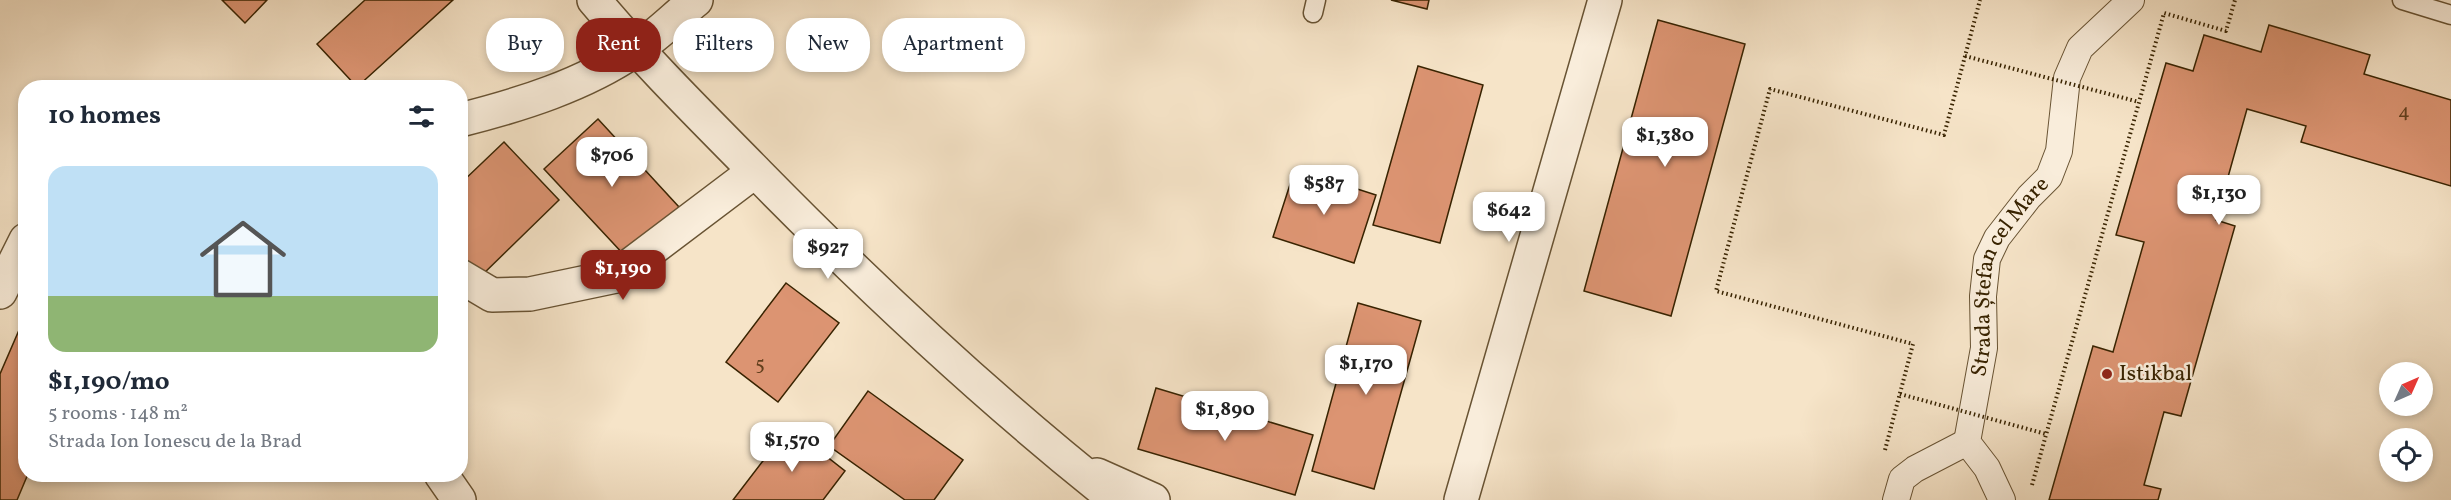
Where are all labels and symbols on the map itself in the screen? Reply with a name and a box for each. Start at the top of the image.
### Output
house number: 4 [2398,98,2410,126]
pin: $1,380 [1616,117,1714,168]
pin: $706 [576,137,648,188]
pin: $587 [1288,165,1360,216]
street label: Strada Ștefan cel Mare [1964,170,2056,379]
pin: $1,130 [2170,175,2268,226]
pin: $642 [1473,192,1545,243]
pin: $927 [792,229,864,280]
pin: $1,190 [574,250,672,301]
pin: $1,170 [1317,345,1415,396]
house number: 5 [755,351,765,379]
place label: Istikbal [2119,359,2192,390]
north arrow [2379,362,2433,416]
marker: Istikbal [2100,367,2114,381]
pin: $1,890 [1176,391,1274,442]
pin: $1,570 [743,422,841,473]

